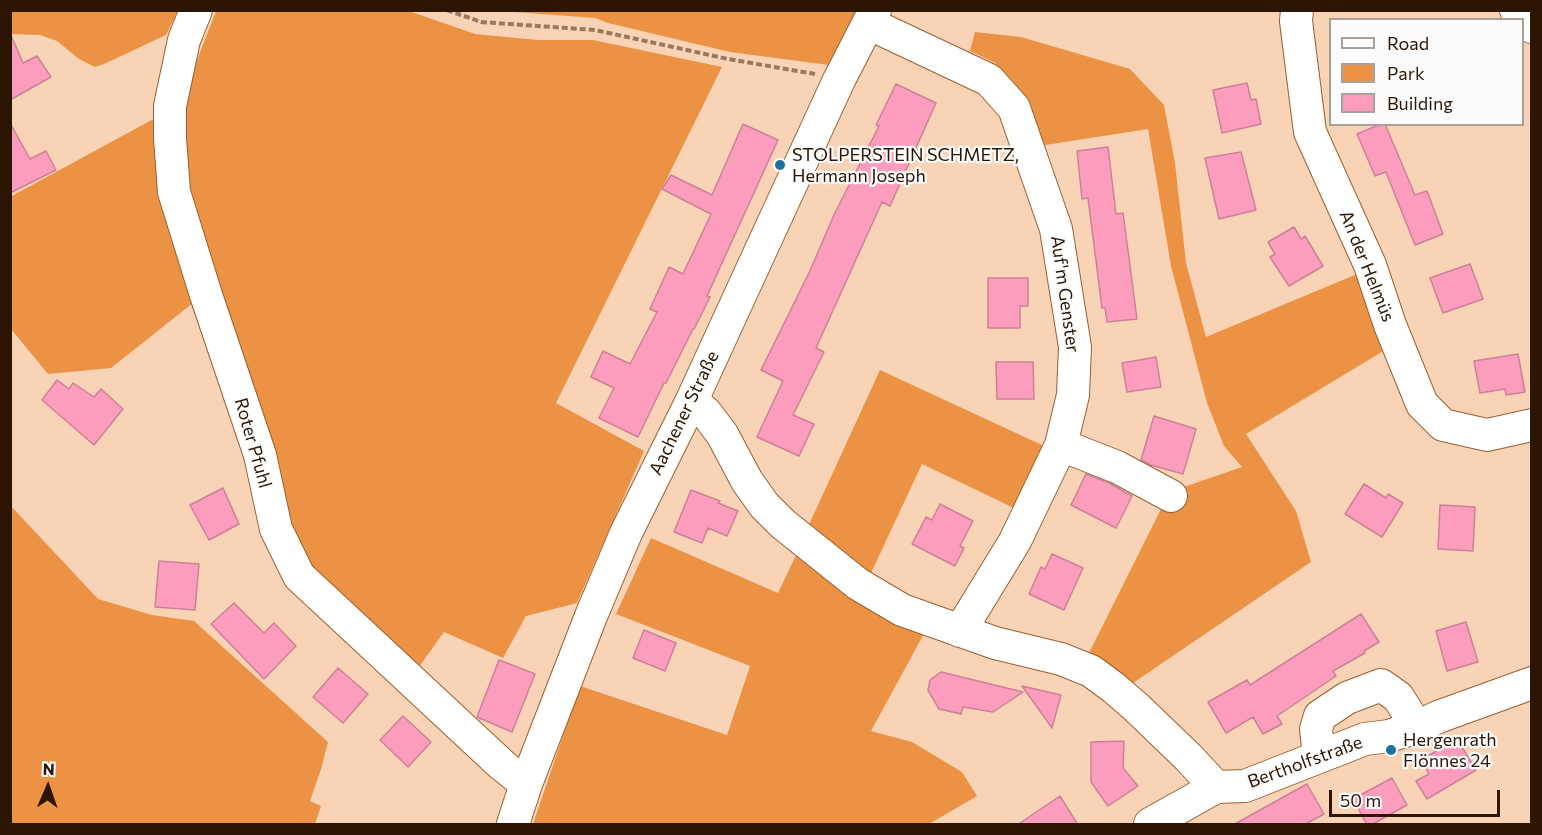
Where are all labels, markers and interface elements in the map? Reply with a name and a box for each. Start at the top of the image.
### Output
legend [1329,18,1524,126]
text: Road [1387,32,1429,54]
text: Park [1387,62,1425,84]
text: Building [1387,92,1453,114]
place label: STOLPERSTEIN SCHMETZ, Hermann Joseph [792,144,1019,186]
marker: STOLPERSTEIN SCHMETZ, Hermann Joseph [773,158,787,172]
street label: An der Helmüs [1335,207,1399,325]
street label: Auf'm Genster [1046,234,1084,354]
street label: Aachener Straße [645,347,723,479]
street label: Roter Pfuhl [230,395,276,491]
place label: Hergenrath Flönnes 24 [1403,729,1497,771]
street label: Bertholfstraße [1245,731,1365,793]
marker: Hergenrath Flönnes 24 [1384,743,1398,757]
north arrow [18,757,78,817]
text: N [42,759,55,778]
scale bar [1332,778,1503,816]
text: 50 m [1340,789,1381,811]

